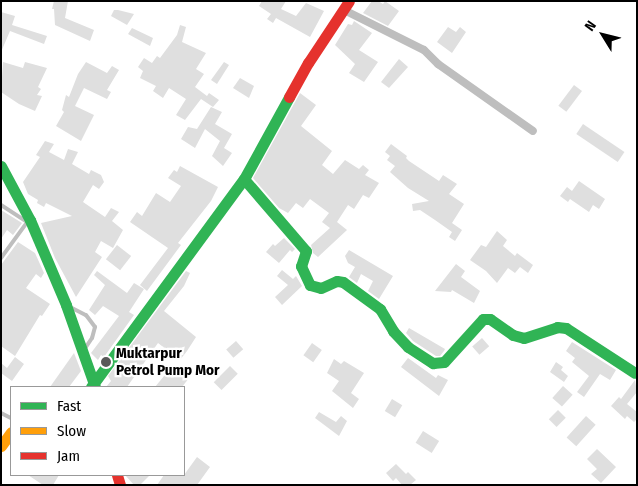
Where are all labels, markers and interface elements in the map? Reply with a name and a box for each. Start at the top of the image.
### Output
north arrow [578,10,628,60]
text: N [581,18,600,34]
place label: Muktarpur Petrol Pump Mor [116,344,220,379]
marker: Muktarpur Petrol Pump Mor [100,356,112,368]
legend [10,386,185,476]
text: Fast [57,397,81,415]
text: Slow [57,422,86,440]
text: Jam [57,447,80,465]

